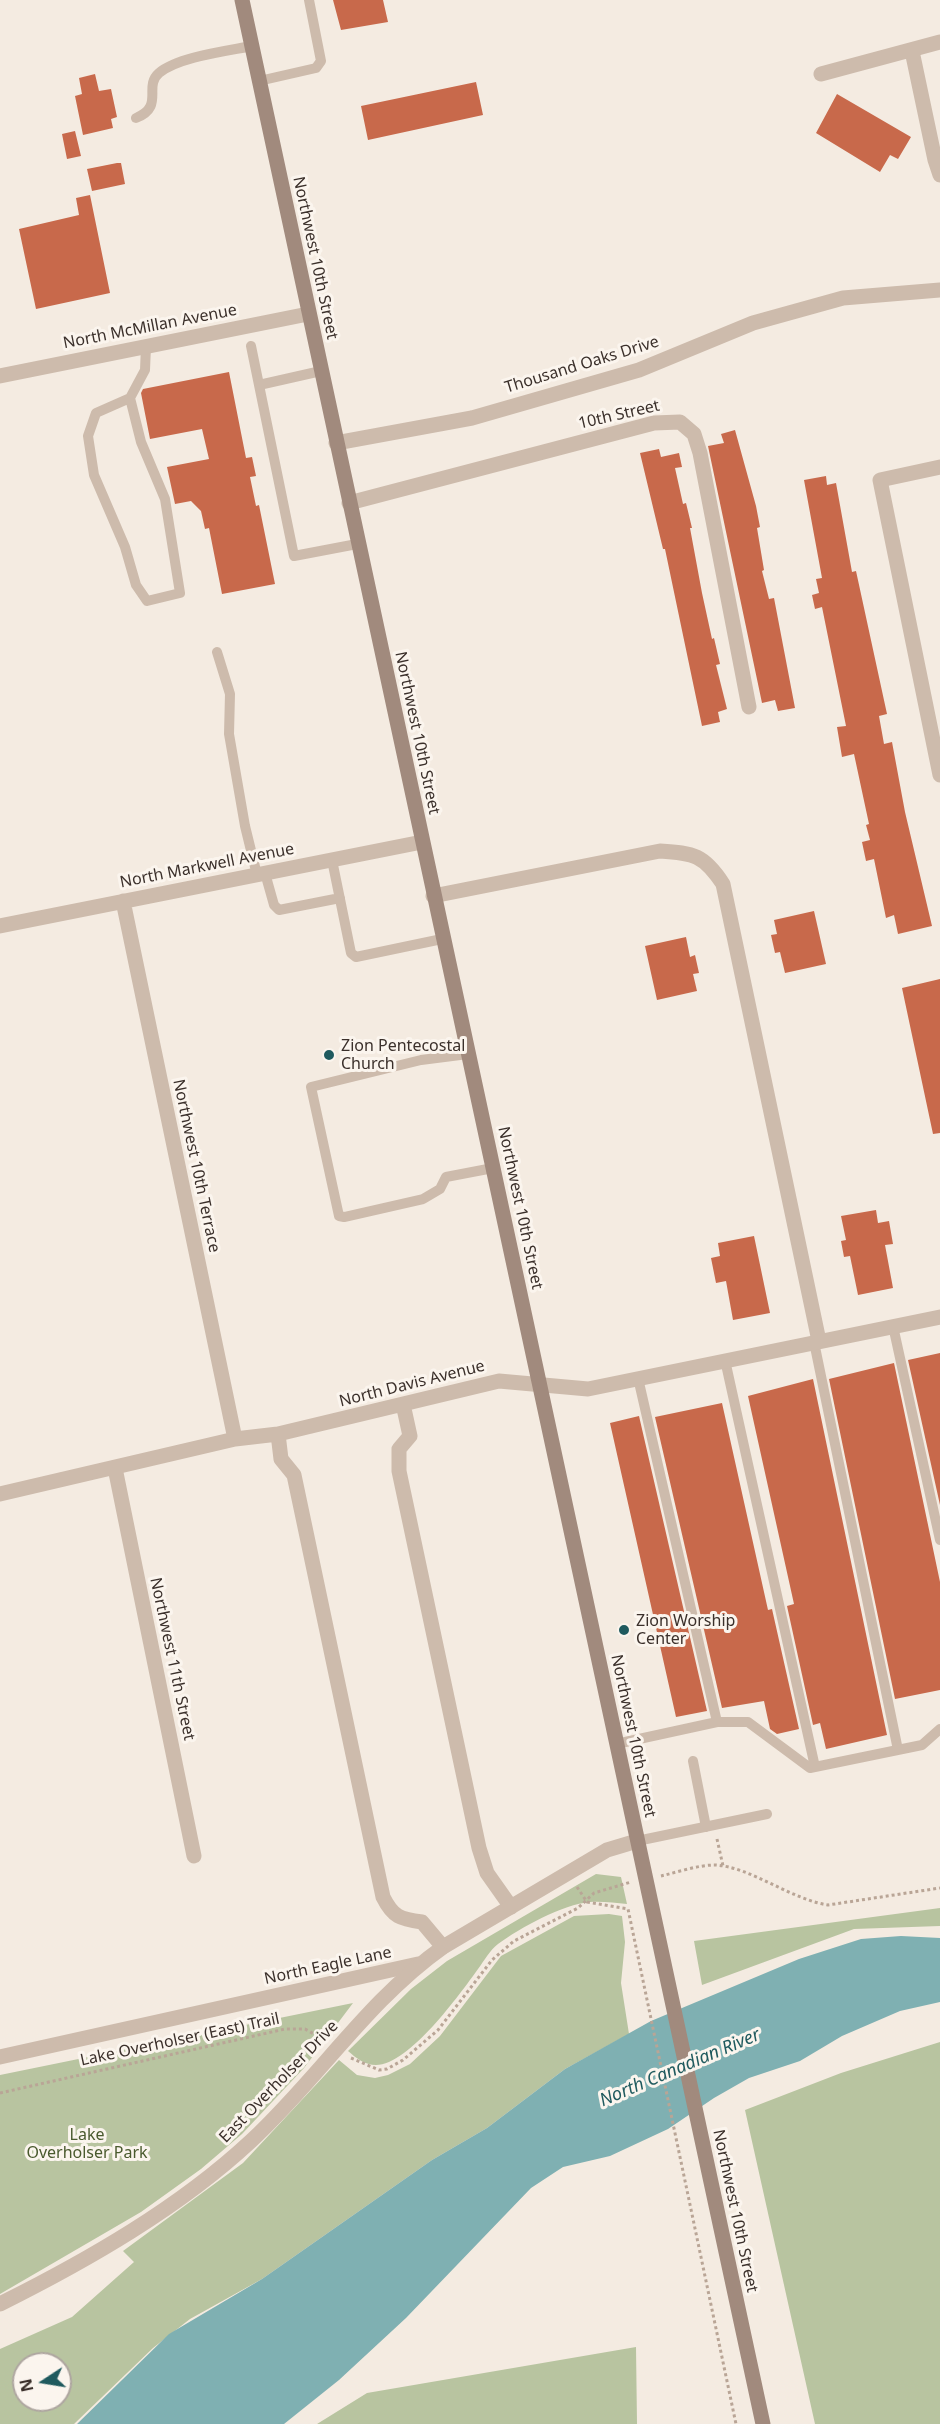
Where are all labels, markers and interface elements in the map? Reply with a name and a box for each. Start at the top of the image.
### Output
street label: Northwest 10th Street [288,175,342,341]
street label: North McMillan Avenue [62,301,238,353]
street label: Thousand Oaks Drive [503,332,661,398]
street label: 10th Street [577,396,661,434]
street label: Northwest 10th Street [390,650,444,816]
street label: North Markwell Avenue [118,840,296,892]
place label: Zion Pentecostal Church [341,1036,465,1074]
marker: Zion Pentecostal Church [322,1048,336,1062]
street label: Northwest 10th Terrace [168,1078,224,1254]
street label: Northwest 10th Street [493,1125,547,1291]
street label: North Davis Avenue [337,1357,487,1411]
street label: Northwest 11th Street [145,1576,199,1742]
place label: Zion Worship Center [636,1611,735,1649]
marker: Zion Worship Center [617,1623,631,1637]
street label: Northwest 10th Street [606,1653,660,1819]
street label: North Eagle Lane [263,1943,393,1989]
street label: Lake Overholser (East) Trail [79,2009,281,2071]
street label: East Overholser Drive [216,2017,342,2147]
water label: North Canadian River [596,2024,764,2112]
park label: Lake Overholser Park [26,2125,148,2163]
street label: Northwest 10th Street [708,2128,762,2294]
north arrow [12,2352,72,2412]
text: N [14,2377,38,2394]

